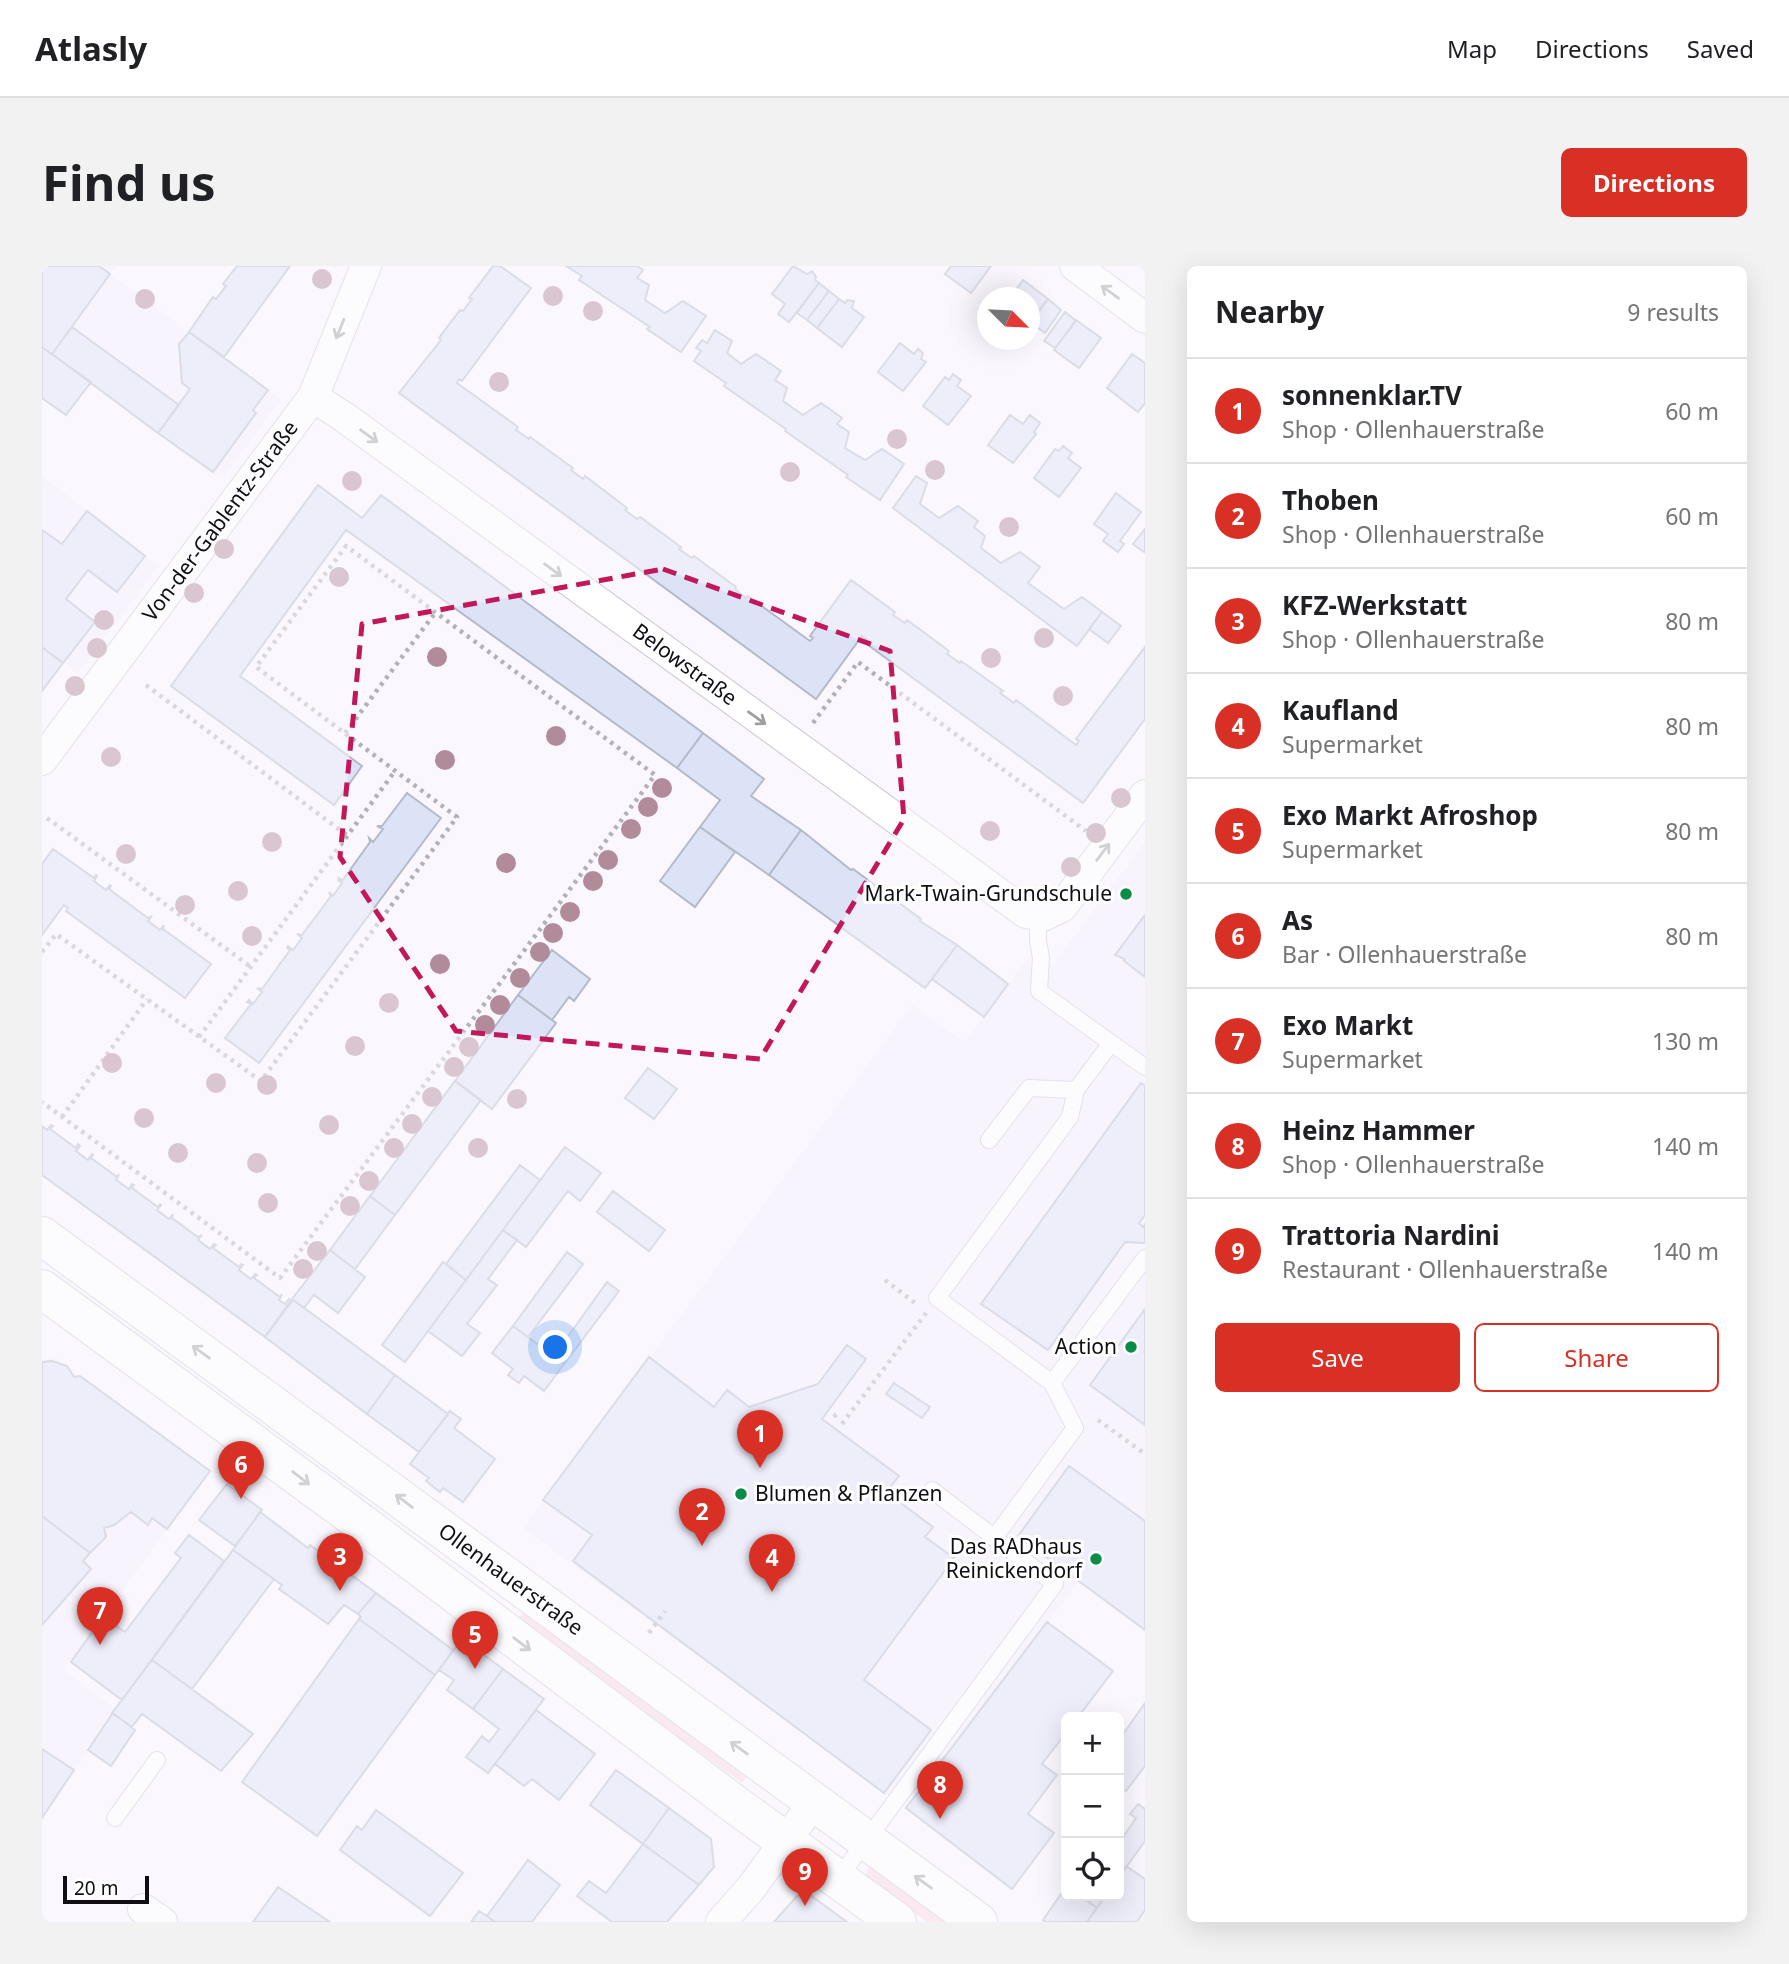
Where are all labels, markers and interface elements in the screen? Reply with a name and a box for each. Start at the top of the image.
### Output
text: Atlasly [35,26,147,71]
text: Map [1447,32,1497,65]
text: Directions [1535,32,1649,65]
text: Saved [1687,32,1754,65]
button: Directions [1561,148,1747,217]
text: Find us [42,149,216,215]
one-way arrow [1101,285,1120,299]
north arrow [977,287,1040,350]
text: Nearby [1215,291,1324,332]
text: 9 results [1627,296,1719,328]
one-way arrow [333,318,346,340]
text: sonnenklar.TV [1282,377,1462,413]
text: 1 [1231,395,1245,427]
text: 60 m [1665,395,1719,427]
text: Shop · Ollenhauerstraße [1282,413,1545,445]
street label: Von-der-Gablentz-Straße [135,415,304,627]
one-way arrow [359,428,378,443]
text: Thoben [1282,482,1379,518]
text: 2 [1231,500,1245,532]
text: 60 m [1665,500,1719,532]
text: Shop · Ollenhauerstraße [1282,518,1545,550]
one-way arrow [543,562,562,577]
text: KFZ-Werkstatt [1282,587,1467,623]
text: 3 [1231,605,1245,637]
text: 80 m [1665,605,1719,637]
street label: Belowstraße [627,617,743,711]
text: Shop · Ollenhauerstraße [1282,623,1545,655]
text: Kaufland [1282,692,1399,728]
one-way arrow [747,710,766,725]
text: 4 [1231,710,1245,742]
text: 80 m [1665,710,1719,742]
text: Supermarket [1282,728,1423,760]
text: Exo Markt Afroshop [1282,797,1538,833]
text: 5 [1231,815,1245,847]
text: 80 m [1665,815,1719,847]
text: Supermarket [1282,833,1423,865]
one-way arrow [1095,844,1110,862]
place label: Mark-Twain-Grundschule [864,879,1112,907]
marker: Mark-Twain-Grundschule [1118,886,1134,902]
text: As [1282,902,1313,938]
text: 6 [1231,920,1245,952]
text: 80 m [1665,920,1719,952]
text: Bar · Ollenhauerstraße [1282,938,1527,970]
text: Exo Markt [1282,1007,1413,1043]
text: 7 [1231,1025,1245,1057]
text: 130 m [1652,1025,1719,1057]
text: Supermarket [1282,1043,1423,1075]
text: Heinz Hammer [1282,1112,1475,1148]
text: 8 [1231,1130,1245,1162]
text: 140 m [1652,1130,1719,1162]
text: Shop · Ollenhauerstraße [1282,1148,1545,1180]
text: Trattoria Nardini [1282,1217,1500,1253]
text: 9 [1231,1235,1245,1267]
text: 140 m [1652,1235,1719,1267]
text: Restaurant · Ollenhauerstraße [1282,1253,1608,1285]
button: Save [1215,1323,1460,1392]
button: Share [1474,1323,1719,1392]
your location [538,1330,572,1364]
place label: Action [1055,1332,1117,1360]
marker: Action [1123,1339,1139,1355]
one-way arrow [192,1345,210,1360]
pin: 1 [737,1410,783,1468]
pin: 6 [218,1441,264,1499]
one-way arrow [291,1471,310,1486]
place label: Blumen & Pflanzen [755,1479,943,1507]
marker: Blumen & Pflanzen [733,1486,749,1502]
pin: 2 [679,1488,725,1546]
one-way arrow [395,1493,414,1508]
street label: Ollenhauerstraße [433,1516,589,1641]
place label: Das RADhaus Reinickendorf [946,1532,1084,1584]
pin: 3 [317,1533,363,1591]
pin: 4 [749,1534,795,1592]
marker: Das RADhaus Reinickendorf [1088,1551,1104,1567]
pin: 7 [77,1587,123,1645]
pin: 5 [452,1611,498,1669]
one-way arrow [512,1636,531,1651]
map controls [1061,1712,1124,1901]
button: + [1061,1712,1124,1775]
one-way arrow [730,1741,749,1755]
pin: 8 [917,1761,963,1819]
button: − [1061,1775,1124,1838]
button: locate [1061,1838,1124,1901]
pin: 9 [782,1848,828,1906]
scale bar [63,1873,149,1905]
one-way arrow [914,1874,933,1889]
text: 20 m [74,1875,118,1901]

